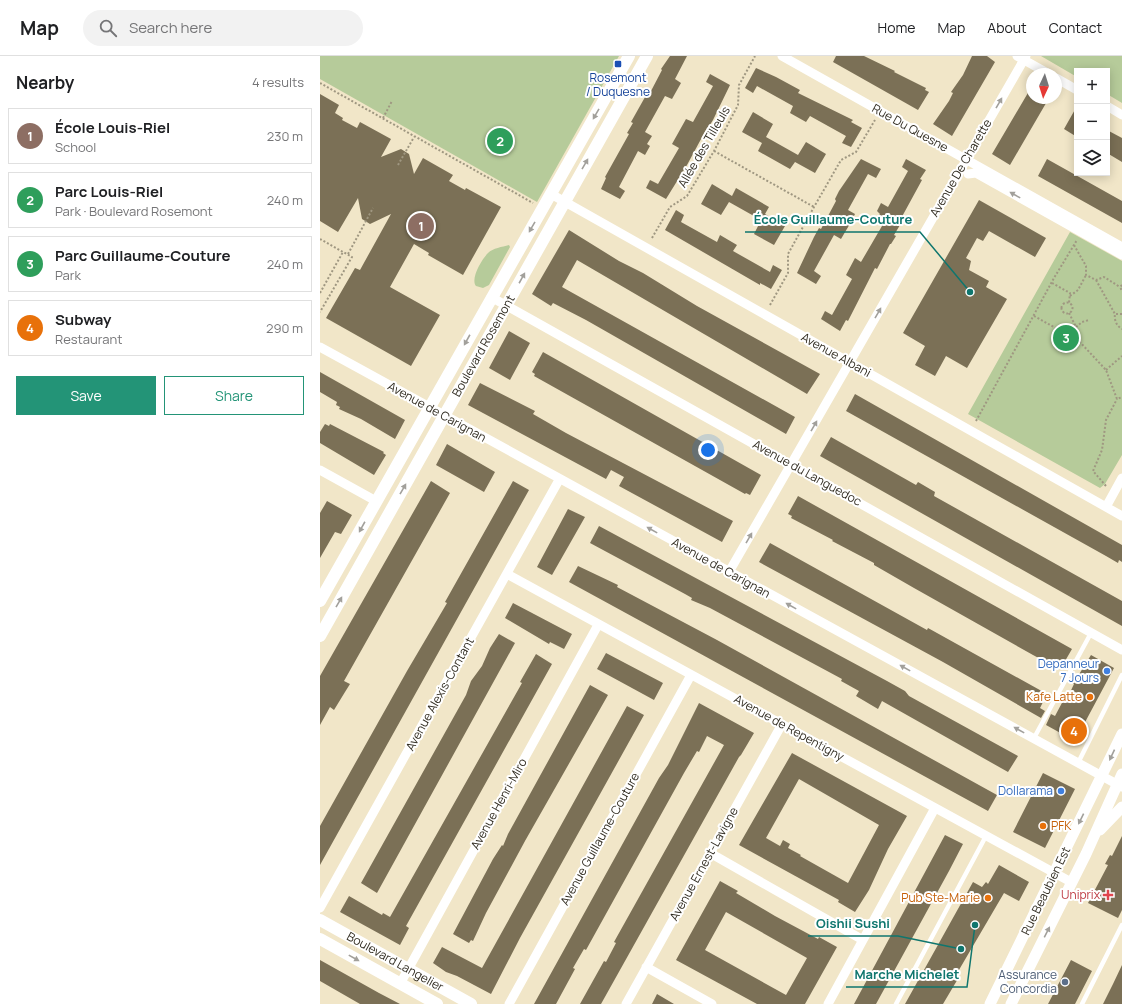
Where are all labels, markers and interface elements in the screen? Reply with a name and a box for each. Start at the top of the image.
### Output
search box [83,10,363,46]
text: Map [20,15,59,41]
icon: search [97,17,119,39]
text: Search here [129,17,212,38]
text: Home [878,18,915,37]
text: Map [937,18,965,37]
text: About [987,18,1027,37]
text: Contact [1049,18,1102,37]
marker: Rosemont / Duquesne [613,59,623,69]
north arrow [1026,68,1062,104]
map controls [1074,68,1110,176]
button: + [1074,68,1110,104]
place label: Rosemont / Duquesne [586,69,650,100]
text: Nearby [16,71,74,94]
text: 4 results [252,73,304,91]
one-way arrow [995,97,1002,109]
street label: Rue Du Quesne [869,100,952,156]
street label: Allée des Tilleuls [673,103,734,191]
button: − [1074,104,1110,140]
one-way arrow [592,108,599,120]
street label: Avenue De Charette [926,116,996,220]
text: École Louis-Riel [55,117,170,138]
pin: 2 [487,126,513,156]
text: 1 [27,127,33,145]
text: 230 m [267,127,303,145]
text: School [55,138,96,156]
button: layers [1074,140,1110,176]
one-way arrow [582,158,589,170]
text: Parc Louis-Riel [55,181,163,202]
text: 2 [26,191,34,209]
text: 240 m [267,191,303,209]
one-way arrow [1009,192,1021,199]
text: Park · Boulevard Rosemont [55,202,213,220]
callout: École Guillaume-Couture [745,207,920,232]
text: École Guillaume-Couture [754,210,912,228]
pin: 1 [408,211,434,241]
one-way arrow [528,221,535,233]
text: Parc Guillaume-Couture [55,245,231,266]
text: 3 [26,255,34,273]
text: 240 m [267,255,303,273]
text: Park [55,266,81,284]
one-way arrow [518,272,525,283]
street label: Boulevard Rosemont [448,292,519,400]
one-way arrow [875,307,882,319]
text: Subway [55,309,111,330]
text: 4 [26,319,34,337]
text: 290 m [266,319,303,337]
pin: 3 [1053,323,1079,353]
street label: Avenue Albani [798,328,874,381]
text: Restaurant [55,330,122,348]
one-way arrow [464,334,471,346]
button: Save [16,376,156,415]
button: Share [164,376,304,415]
street label: Avenue de Carignan [385,377,490,446]
one-way arrow [810,420,817,432]
street label: Avenue du Languedoc [750,436,865,510]
your location [698,440,718,460]
one-way arrow [400,483,407,495]
one-way arrow [359,521,365,533]
one-way arrow [646,527,658,534]
one-way arrow [745,532,752,544]
street label: Avenue de Carignan [669,533,774,602]
one-way arrow [336,596,343,608]
one-way arrow [785,602,797,609]
street label: Avenue Alexis-Contant [401,634,478,754]
place label: Depanneur 7 Jours [1038,655,1100,686]
one-way arrow [899,665,911,671]
marker: Depanneur 7 Jours [1102,666,1112,676]
place label: Kafe Latte [1026,688,1082,705]
street label: Avenue de Repentigny [731,690,848,765]
marker: Kafe Latte [1085,692,1095,702]
pin: 4 [1061,716,1087,746]
one-way arrow [1013,727,1025,734]
one-way arrow [1109,749,1115,761]
street label: Avenue Henri-Miro [466,755,531,852]
street label: Avenue Guillaume-Couture [556,769,643,908]
place label: Dollarama [998,782,1053,799]
marker: Dollarama [1056,786,1066,796]
street label: Avenue Ernest-Lavigne [665,804,742,924]
one-way arrow [1078,813,1085,824]
place label: PFK [1051,817,1072,834]
marker: PFK [1038,821,1048,831]
street label: Rue Beaubien Est [1017,844,1074,938]
place label: Uniprix [1061,886,1101,903]
place label: Pub Ste-Marie [901,889,980,906]
marker: Uniprix [1103,890,1113,900]
marker: Pub Ste-Marie [983,893,993,903]
callout: Oishii Sushi [808,911,898,936]
text: Oishii Sushi [816,914,890,932]
one-way arrow [1044,926,1050,937]
street label: Boulevard Langelier [344,928,447,995]
one-way arrow [348,955,360,961]
callout: Marche Michelet [846,962,967,987]
text: Marche Michelet [854,965,960,983]
place label: Assurance Concordia [998,966,1057,997]
marker: Assurance Concordia [1060,977,1070,987]

